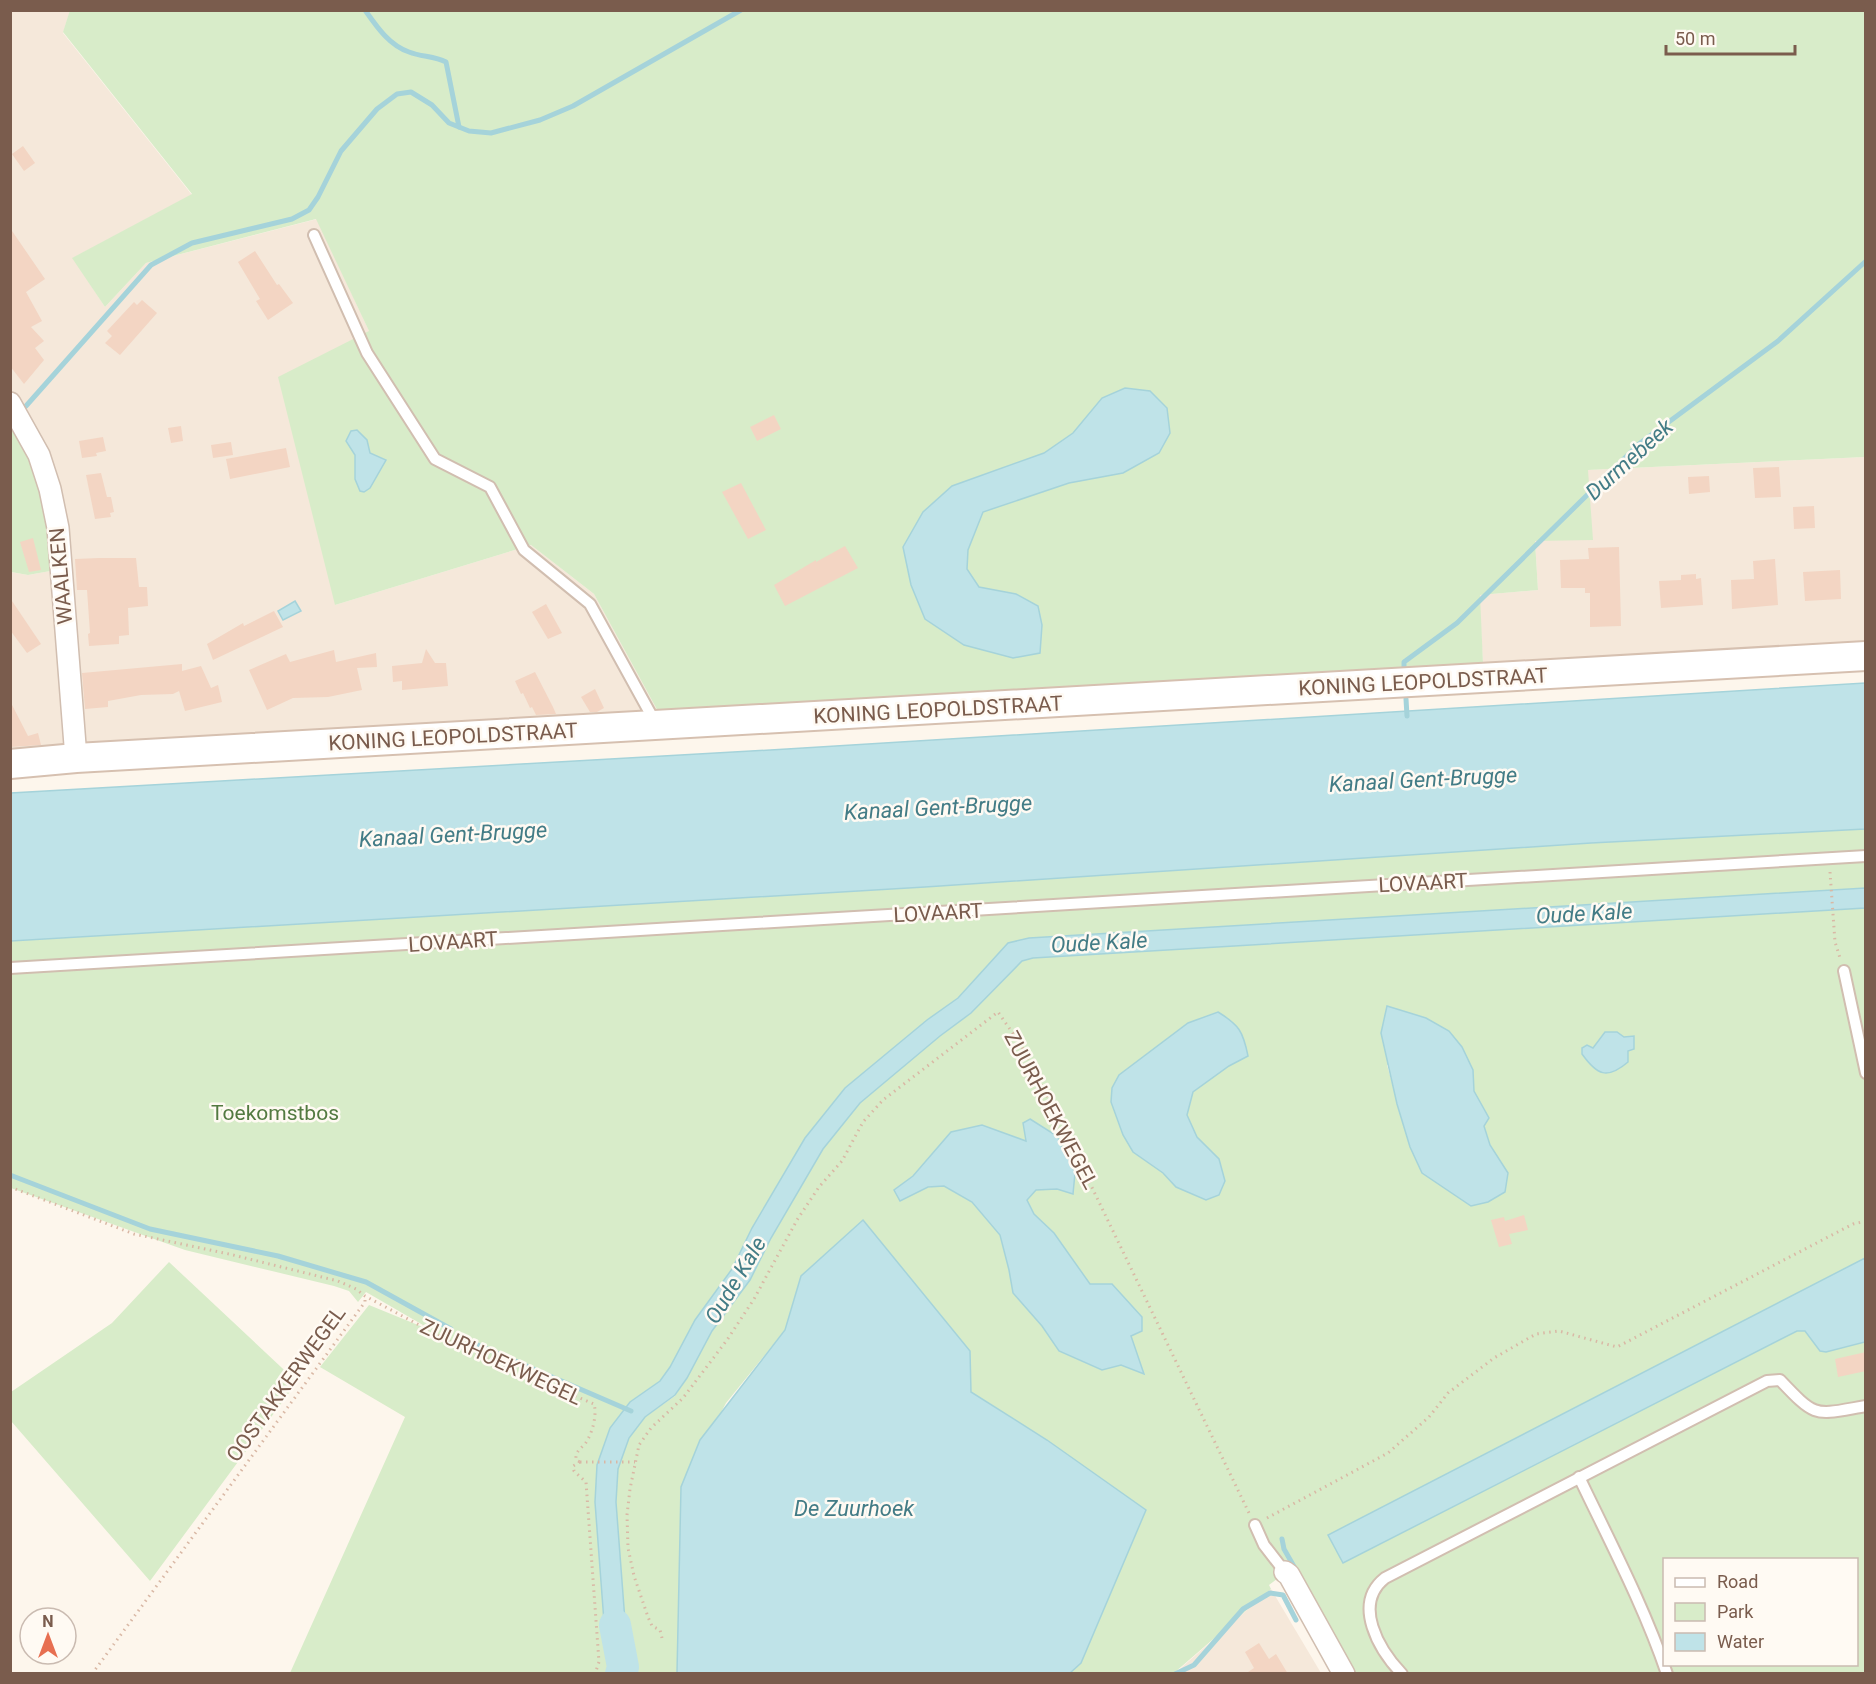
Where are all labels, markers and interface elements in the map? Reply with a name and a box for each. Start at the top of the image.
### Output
scale bar [1666,18,1795,56]
text: 50 m [1675,28,1715,49]
water label: Durmebeek [1581,413,1679,505]
street label: WAALKEN [45,527,77,625]
street label: KONING LEOPOLDSTRAAT [1298,663,1549,701]
street label: KONING LEOPOLDSTRAAT [813,691,1064,729]
street label: KONING LEOPOLDSTRAAT [328,718,579,756]
water label: Kanaal Gent-Brugge [1328,762,1518,797]
water label: Kanaal Gent-Brugge [843,790,1033,825]
water label: Kanaal Gent-Brugge [358,817,548,852]
street label: LOVAART [1378,869,1469,897]
water label: Oude Kale [1535,898,1633,929]
street label: LOVAART [893,899,984,927]
street label: LOVAART [408,927,499,957]
water label: Oude Kale [1050,927,1148,958]
street label: ZUURHOEKWEGEL [999,1027,1103,1193]
park label: Toekomstbos [211,1101,339,1125]
water label: Oude Kale [700,1232,771,1328]
street label: OOSTAKKERWEGEL [222,1302,350,1466]
street label: ZUURHOEKWEGEL [416,1314,586,1410]
water label: De Zuurhoek [794,1496,915,1521]
legend [1663,1558,1858,1666]
text: Road [1717,1571,1758,1592]
text: Park [1717,1601,1754,1622]
north arrow [18,1606,78,1666]
text: N [42,1612,54,1631]
text: Water [1717,1631,1764,1652]

